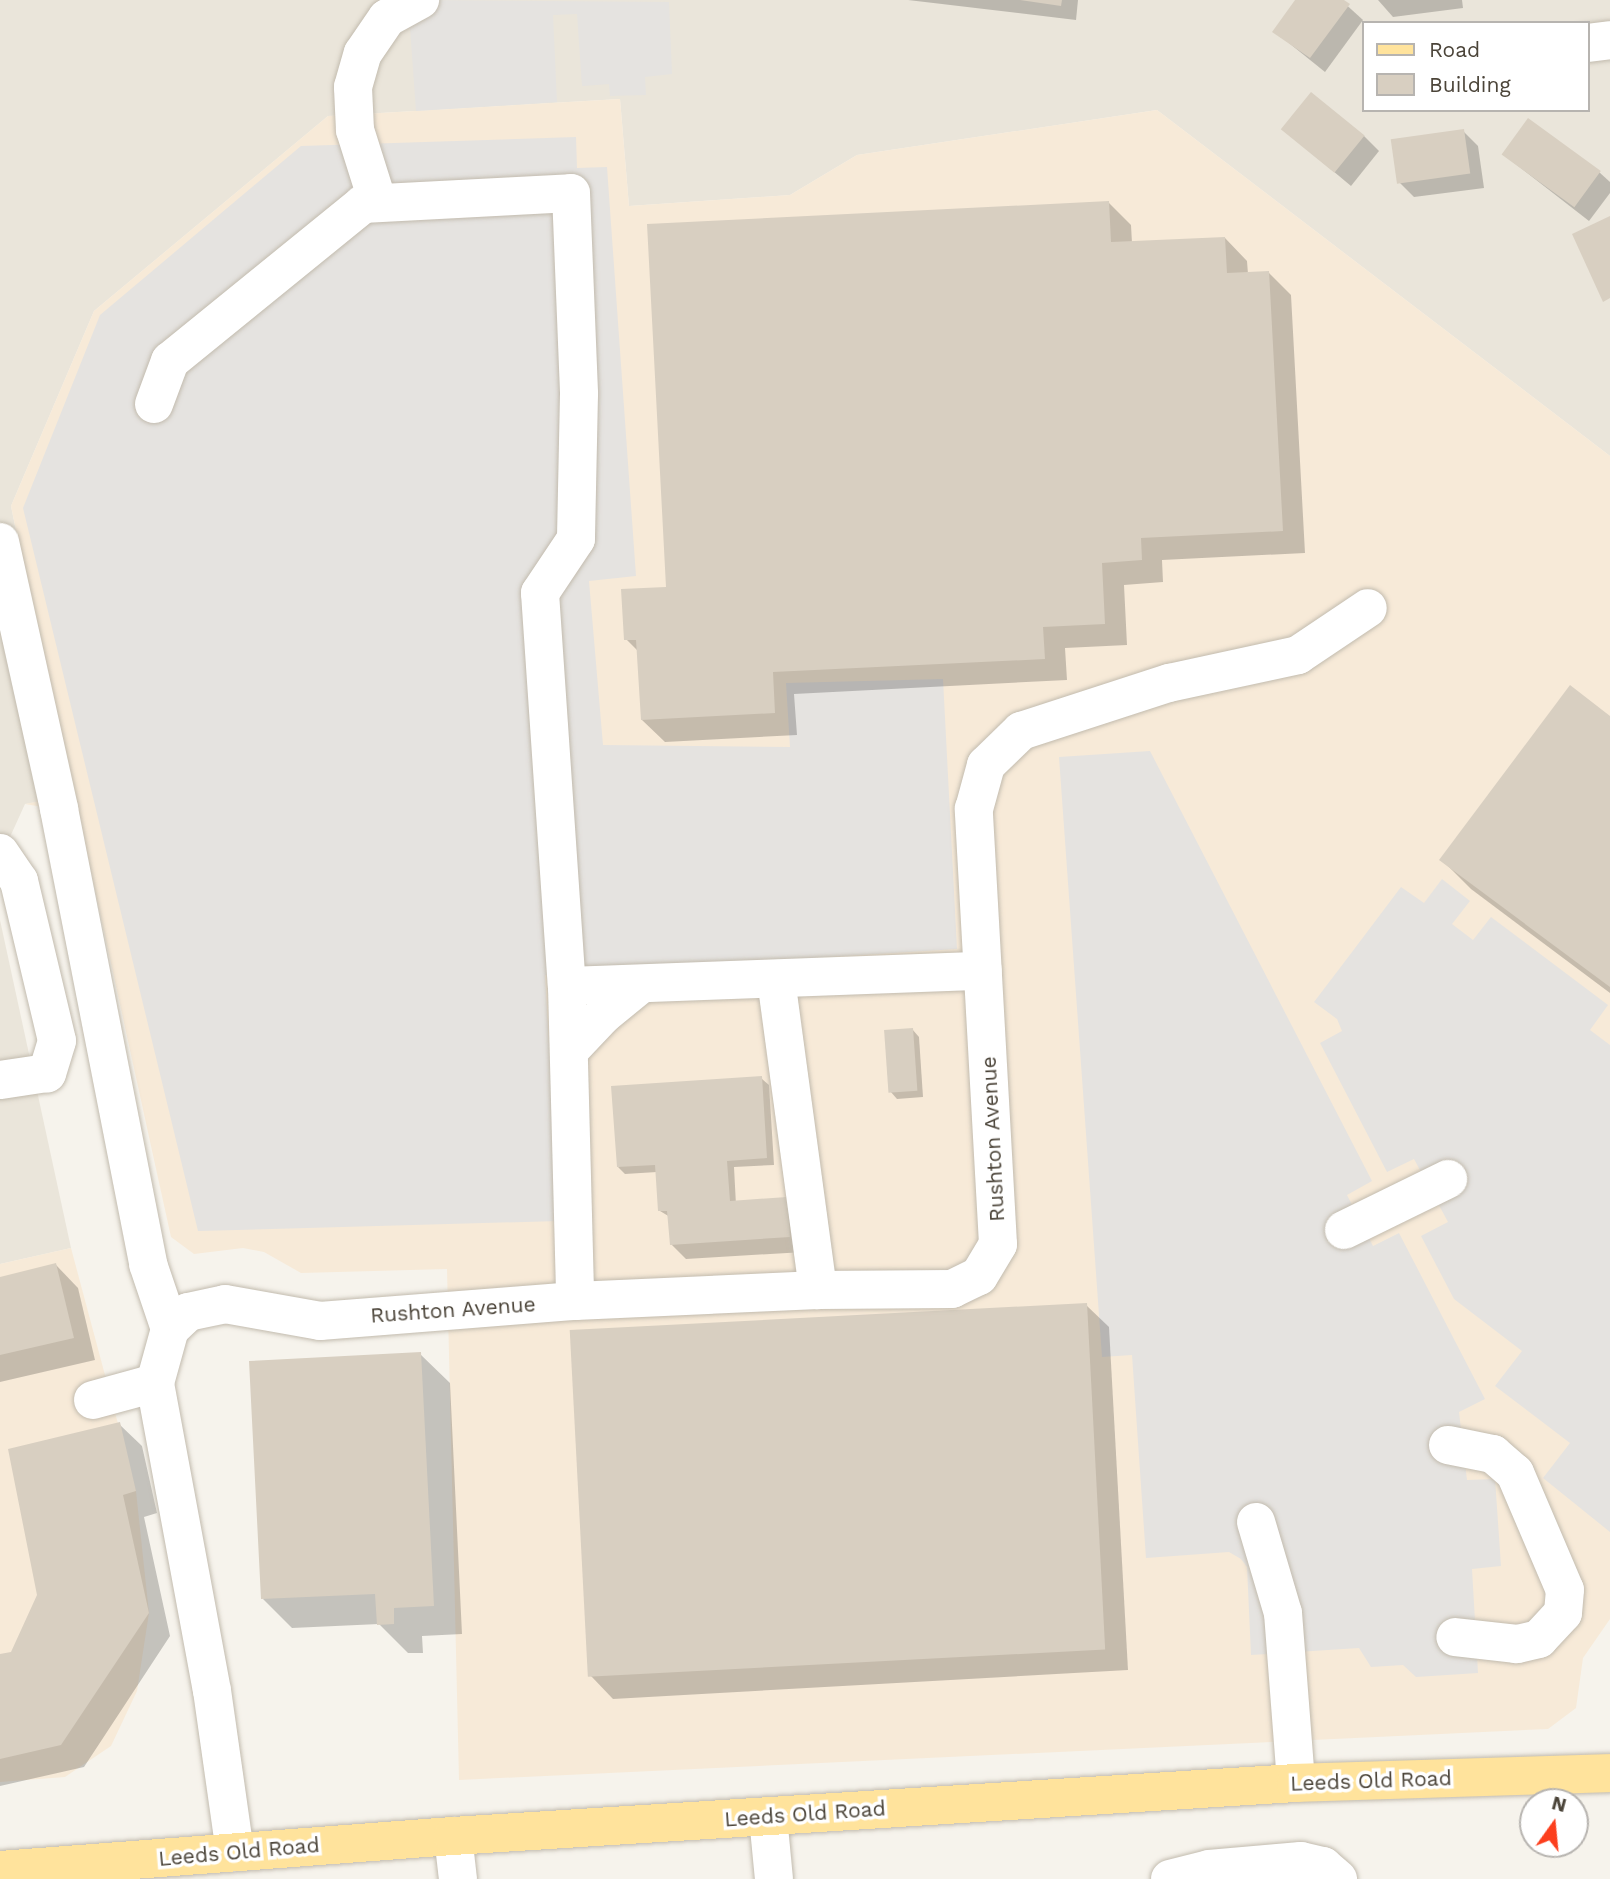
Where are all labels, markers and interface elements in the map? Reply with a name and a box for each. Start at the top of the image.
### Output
legend [1362,21,1589,112]
text: Road [1429,37,1480,62]
text: Building [1429,72,1511,97]
street label: Rushton Avenue [976,1055,1010,1223]
street label: Rushton Avenue [369,1292,537,1328]
street label: Leeds Old Road [1290,1766,1452,1796]
north arrow [1519,1788,1589,1858]
text: N [1549,1791,1569,1817]
street label: Leeds Old Road [724,1796,886,1832]
street label: Leeds Old Road [157,1832,321,1872]

